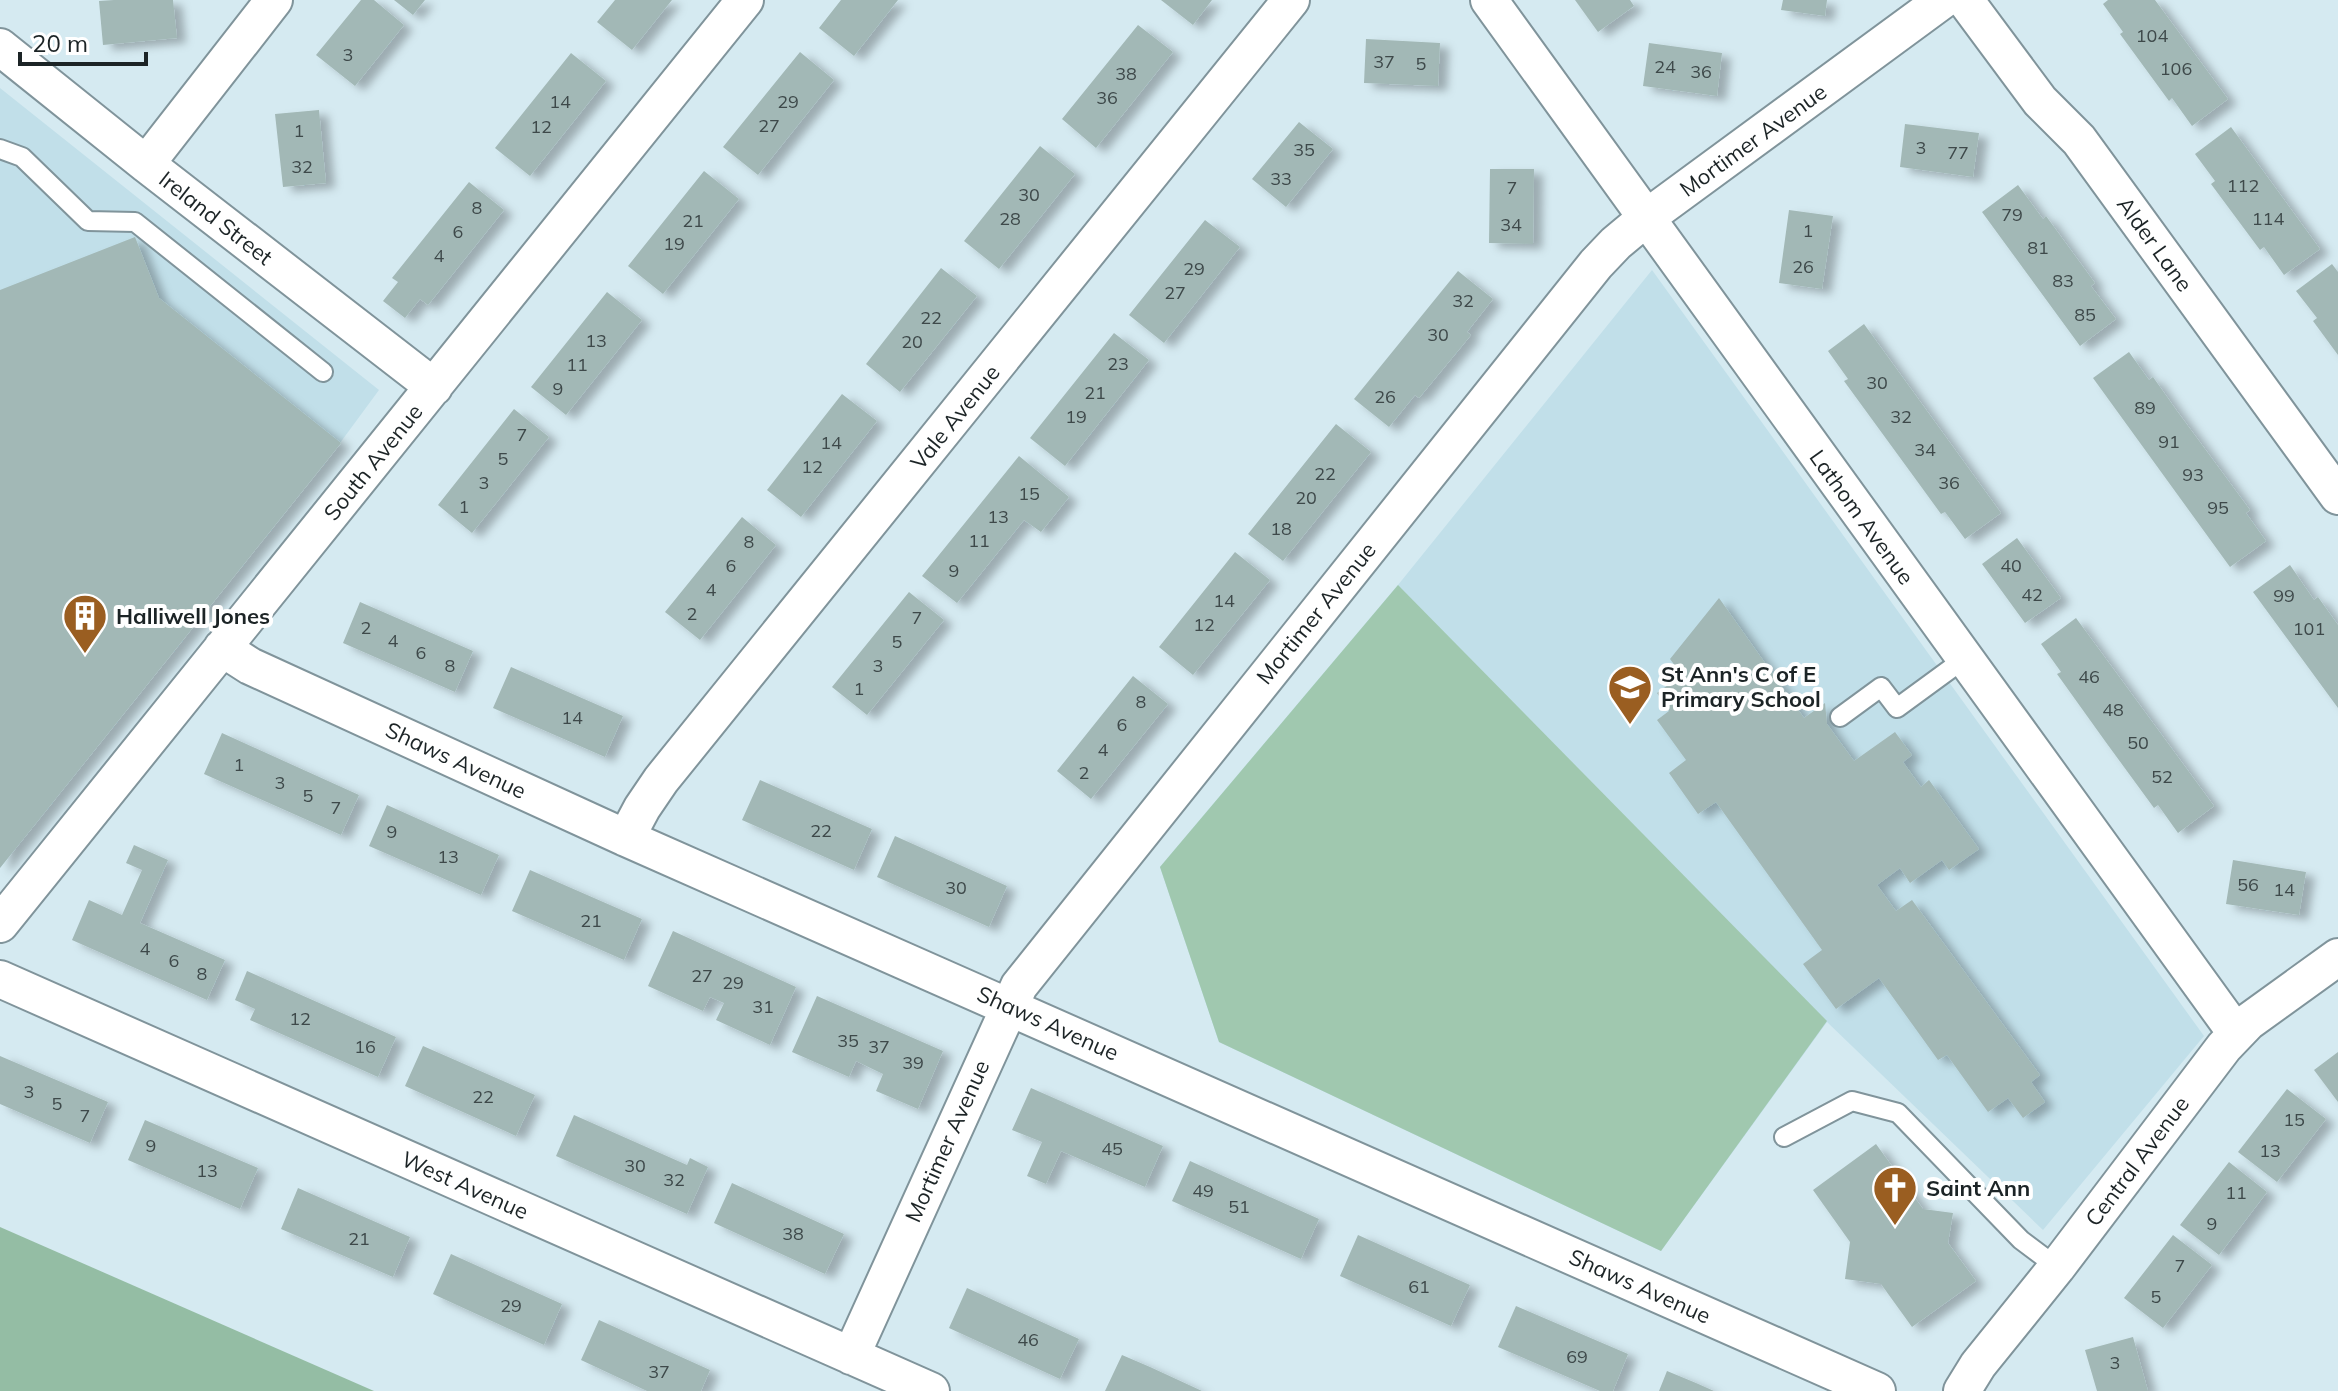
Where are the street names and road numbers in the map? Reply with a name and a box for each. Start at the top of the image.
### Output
street label: Mortimer Avenue [1674,77,1832,203]
street label: Ireland Street [154,165,279,271]
street label: Alder Lane [2111,191,2199,297]
street label: Vale Avenue [904,359,1006,475]
street label: South Avenue [317,398,429,526]
street label: Lathom Avenue [1804,444,1920,590]
street label: Mortimer Avenue [1250,536,1382,690]
street label: Shaws Avenue [381,715,531,805]
street label: Shaws Avenue [973,979,1123,1067]
street label: Mortimer Avenue [899,1056,995,1226]
street label: Central Avenue [2079,1090,2195,1232]
street label: West Avenue [397,1145,533,1225]
street label: Shaws Avenue [1565,1242,1715,1330]

